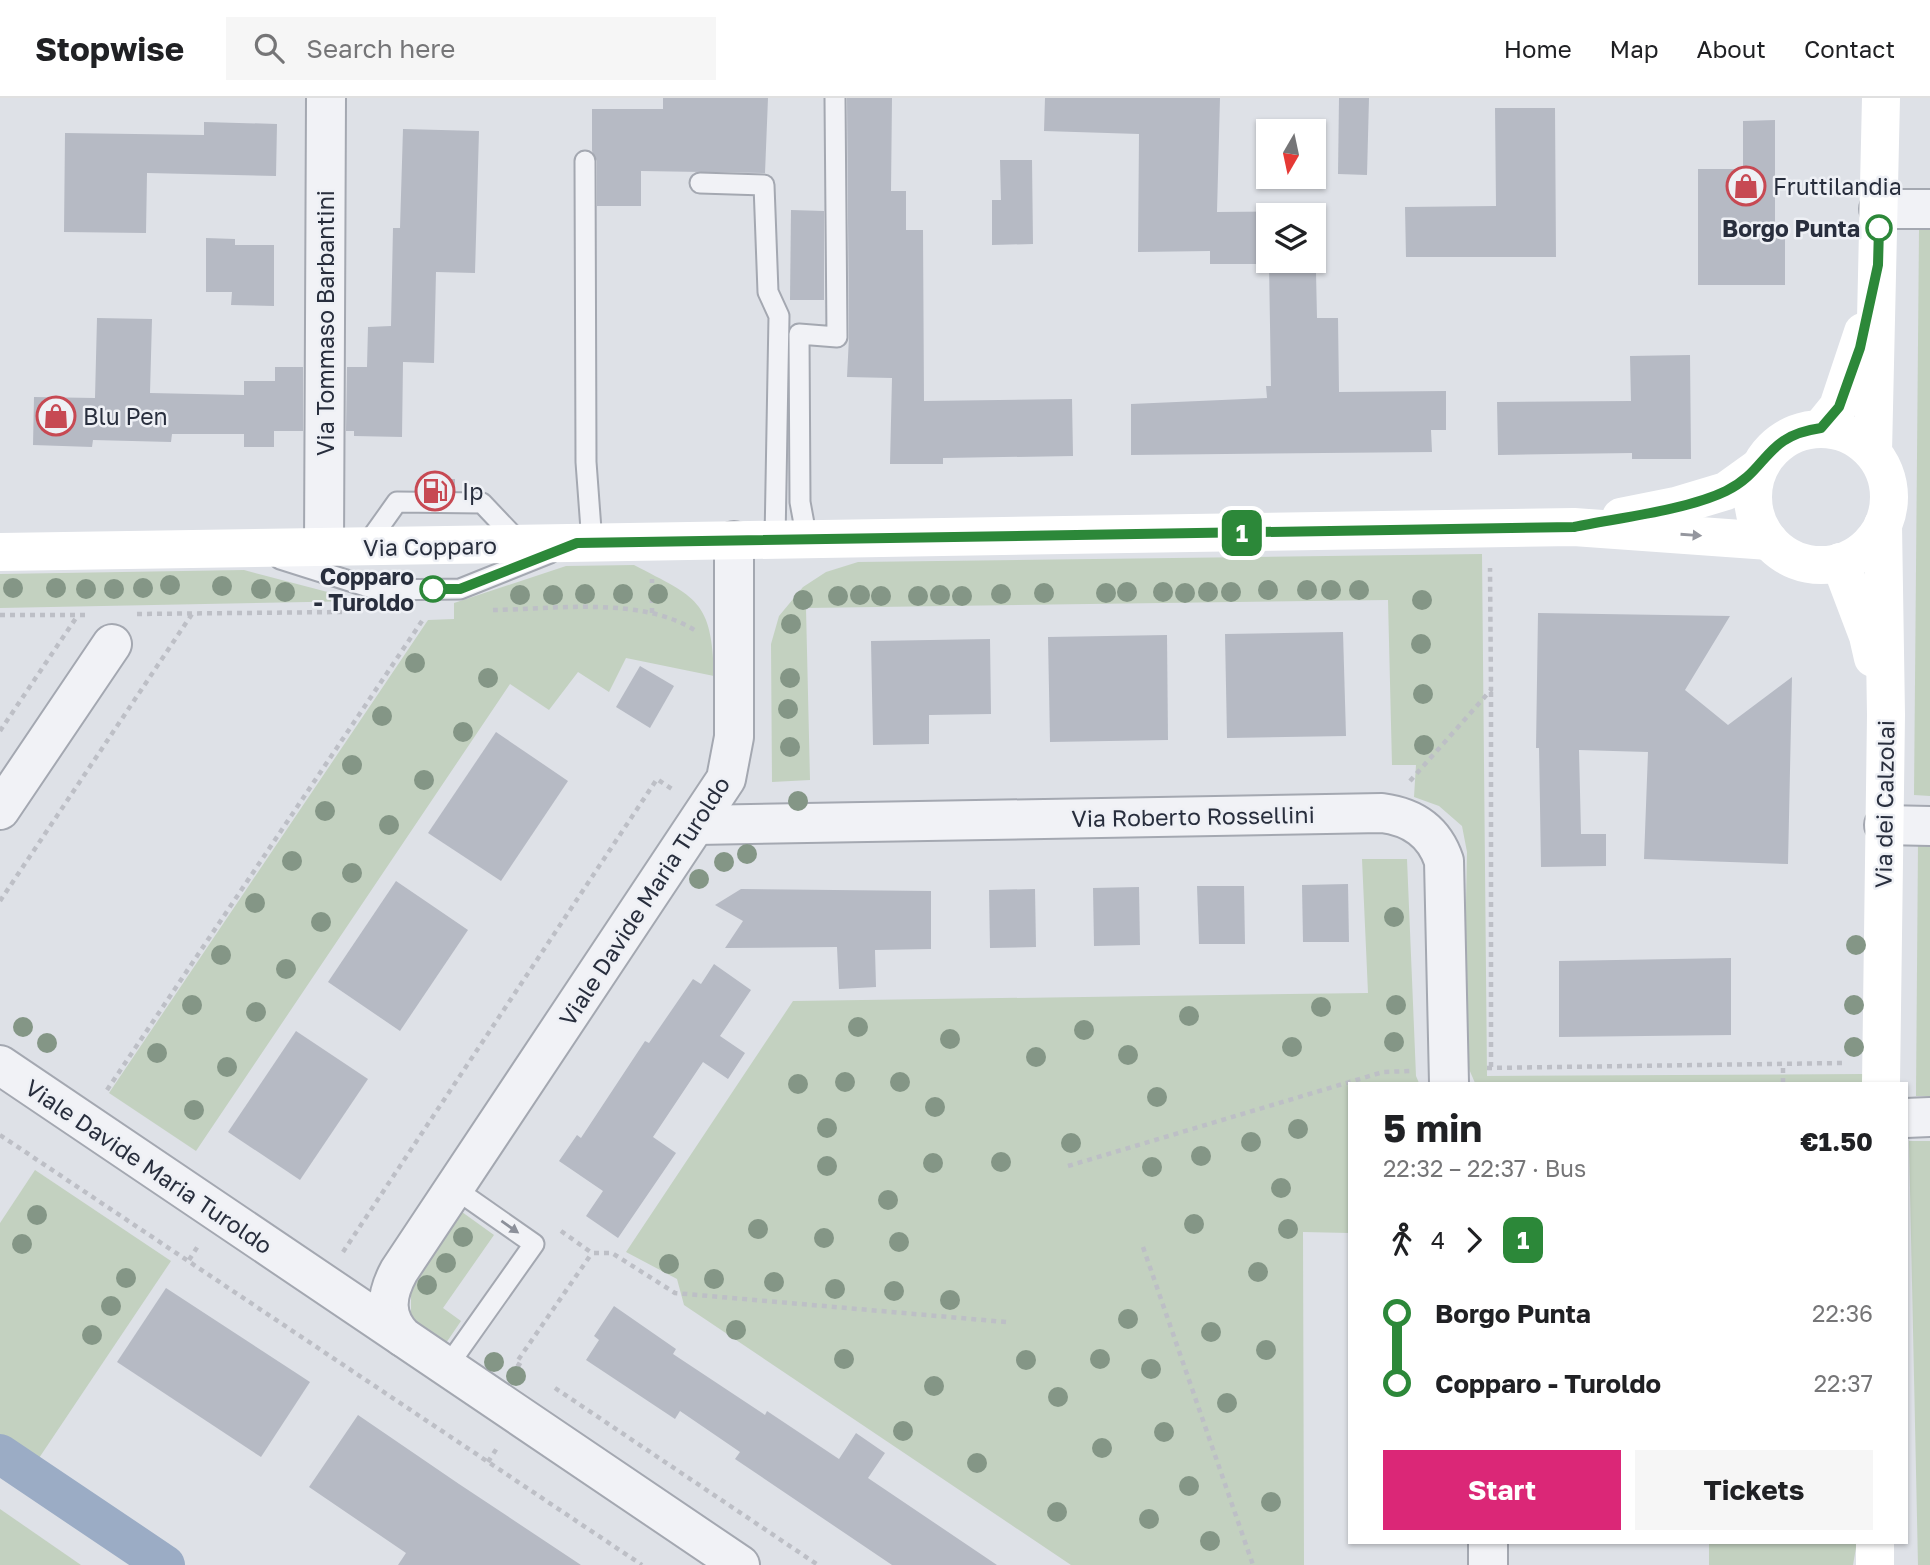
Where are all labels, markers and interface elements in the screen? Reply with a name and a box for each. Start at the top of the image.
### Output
search box [226,17,716,80]
text: Stopwise [35,29,184,68]
icon: search [250,29,288,67]
text: Search here [306,33,455,64]
text: Home [1504,34,1572,63]
text: Map [1610,34,1659,63]
text: About [1697,34,1766,63]
text: Contact [1804,34,1895,63]
north arrow [1256,119,1326,189]
map controls [1256,119,1326,273]
shop icon: Fruttilandia [1725,165,1767,207]
place label: Fruttilandia [1773,172,1902,200]
street label: Via Tommaso Barbantini [311,190,339,456]
button: layers [1256,203,1326,273]
place label: Borgo Punta [1722,214,1860,242]
marker: Borgo Punta [1866,215,1892,241]
shop icon: Blu Pen [35,395,77,437]
place label: Blu Pen [83,402,168,430]
fuel station icon: Ip [414,470,456,512]
place label: Ip [462,477,483,505]
line badge: 1 [1219,510,1265,556]
text: 1 [1236,518,1248,547]
one-way arrow [1681,530,1703,541]
street label: Via Copparo [363,531,497,561]
place label: Copparo - Turoldo [314,562,414,616]
marker: Copparo - Turoldo [420,576,446,602]
street label: Via dei Calzolai [1869,720,1899,888]
street label: Viale Davide Maria Turoldo [553,771,735,1031]
street label: Via Roberto Rossellini [1071,800,1315,832]
street label: Viale Davide Maria Turoldo [20,1073,278,1259]
text: 5 min [1383,1105,1482,1150]
text: €1.50 [1800,1126,1873,1157]
text: 22:32 – 22:37 · Bus [1383,1154,1586,1182]
one-way arrow [501,1220,519,1234]
icon: walk [1383,1221,1421,1259]
icon: forward [1455,1221,1493,1259]
text: 1 [1517,1225,1529,1254]
text: 4 [1431,1226,1445,1254]
text: Borgo Punta [1435,1298,1591,1329]
text: 22:36 [1812,1299,1873,1327]
text: Copparo - Turoldo [1435,1368,1661,1399]
text: 22:37 [1814,1369,1873,1397]
button: Start [1383,1450,1621,1530]
button: Tickets [1635,1450,1873,1530]

